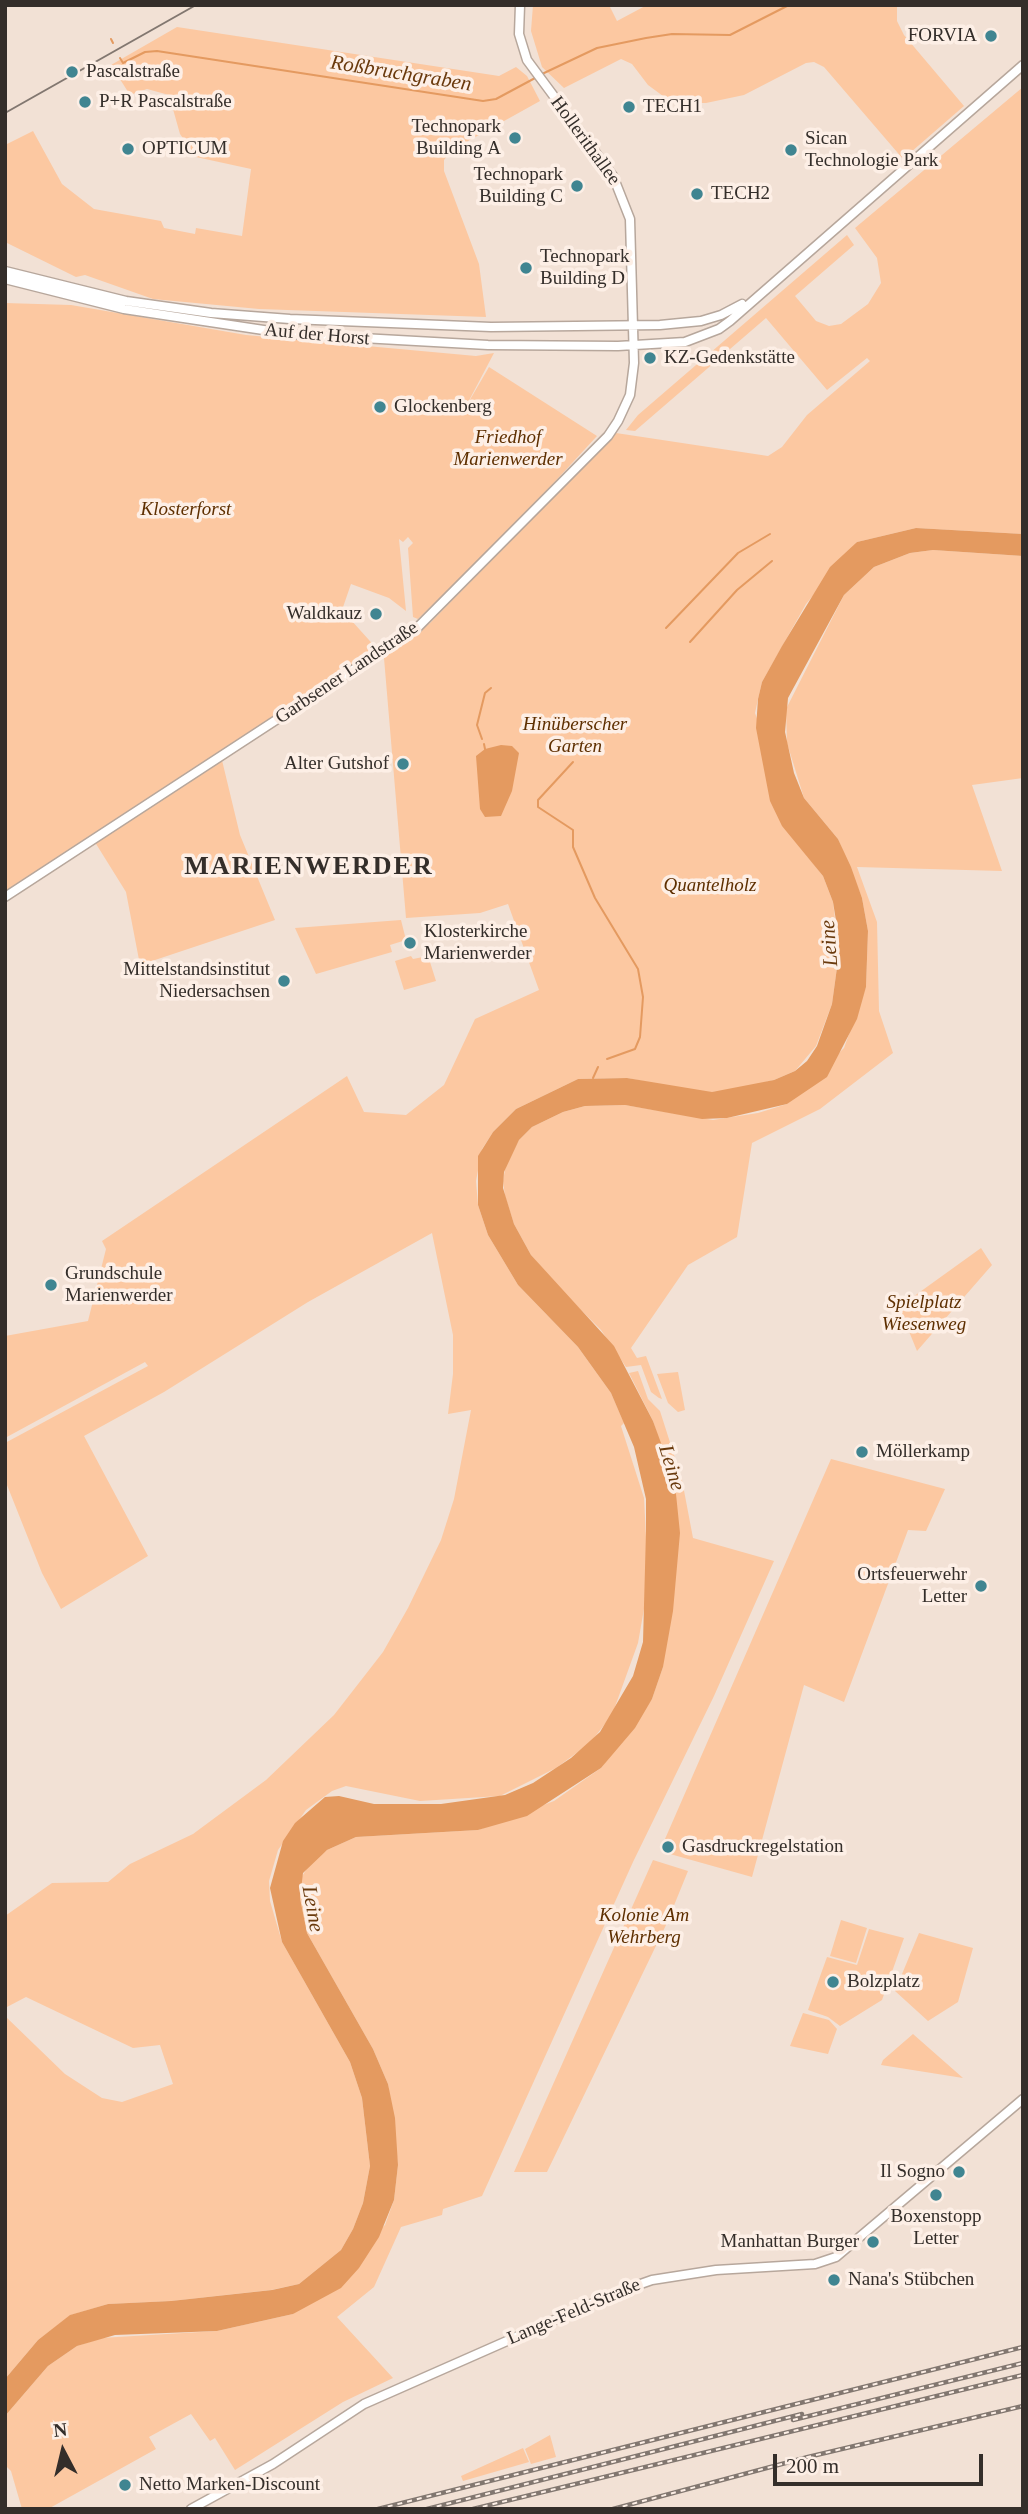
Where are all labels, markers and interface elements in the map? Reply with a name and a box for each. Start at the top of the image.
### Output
place label: FORVIA [908,25,977,47]
marker: FORVIA [983,28,999,44]
water label: Roßbruchgraben [329,50,473,98]
place label: Pascalstraße [86,61,180,83]
marker: Pascalstraße [64,64,80,80]
place label: P+R Pascalstraße [99,91,232,113]
street label: Hollerithallee [545,92,625,190]
marker: P+R Pascalstraße [77,94,93,110]
place label: TECH1 [643,96,702,118]
marker: TECH1 [621,99,637,115]
place label: Technopark Building A [412,116,501,160]
place label: Sican Technologie Park [805,128,938,172]
marker: Technopark Building A [507,130,523,146]
place label: OPTICUM [142,138,228,160]
marker: OPTICUM [120,141,136,157]
marker: Sican Technologie Park [783,142,799,158]
place label: Technopark Building C [474,164,563,208]
marker: Technopark Building C [569,178,585,194]
place label: TECH2 [711,183,770,205]
marker: TECH2 [689,186,705,202]
place label: Technopark Building D [540,246,629,290]
marker: Technopark Building D [518,260,534,276]
street label: Auf der Horst [263,319,371,351]
place label: KZ-Gedenkstätte [664,347,795,369]
marker: KZ-Gedenkstätte [642,350,658,366]
place label: Glockenberg [394,396,492,418]
marker: Glockenberg [372,399,388,415]
park label: Friedhof Marienwerder [453,427,563,471]
park label: Klosterforst [141,499,231,521]
place label: Waldkauz [287,603,362,625]
marker: Waldkauz [368,606,384,622]
street label: Garbsener Landstraße [271,617,423,729]
park label: Hinüberscher Garten [523,714,627,758]
place label: Alter Gutshof [284,753,389,775]
marker: Alter Gutshof [395,756,411,772]
district label: MARIENWERDER [186,851,432,883]
park label: Quantelholz [664,875,756,897]
water label: Leine [816,919,844,967]
place label: Klosterkirche Marienwerder [424,921,532,965]
marker: Klosterkirche Marienwerder [402,935,418,951]
place label: Mittelstandsinstitut Niedersachsen [123,959,270,1003]
marker: Mittelstandsinstitut Niedersachsen [276,973,292,989]
place label: Grundschule Marienwerder [65,1263,173,1307]
marker: Grundschule Marienwerder [43,1277,59,1293]
park label: Spielplatz Wiesenweg [882,1292,966,1336]
place label: Möllerkamp [876,1441,970,1463]
water label: Leine [652,1442,690,1494]
marker: Möllerkamp [854,1444,870,1460]
place label: Ortsfeuerwehr Letter [857,1564,967,1608]
marker: Ortsfeuerwehr Letter [973,1578,989,1594]
place label: Gasdruckregelstation [682,1836,843,1858]
marker: Gasdruckregelstation [660,1839,676,1855]
water label: Leine [296,1884,328,1934]
park label: Kolonie Am Wehrberg [599,1905,689,1949]
place label: Bolzplatz [847,1971,920,1993]
marker: Bolzplatz [825,1974,841,1990]
place label: Il Sogno [880,2161,945,2183]
marker: Il Sogno [951,2164,967,2180]
marker: Boxenstopp Letter [928,2187,944,2203]
place label: Boxenstopp Letter [891,2206,981,2250]
place label: Manhattan Burger [721,2231,859,2253]
marker: Manhattan Burger [865,2234,881,2250]
place label: Nana's Stübchen [848,2269,974,2291]
marker: Nana's Stübchen [826,2272,842,2288]
street label: Lange-Feld-Straße [504,2274,644,2350]
north arrow [28,2416,98,2486]
text: N [52,2418,68,2441]
scale bar [776,2440,986,2484]
text: 200 m [786,2454,839,2478]
place label: Netto Marken-Discount [139,2474,320,2496]
marker: Netto Marken-Discount [117,2477,133,2493]

